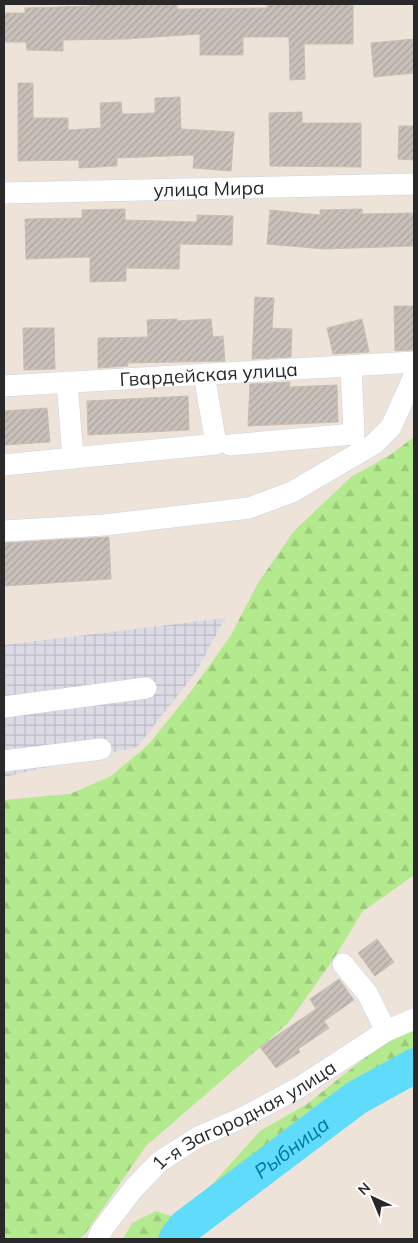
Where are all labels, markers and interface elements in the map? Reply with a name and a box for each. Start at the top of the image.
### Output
street label: улица Мира [153,175,265,202]
street label: Гвардейская улица [119,357,298,391]
street label: 1-я Загородная улица [146,1055,340,1175]
water label: Рыбница [249,1111,334,1183]
north arrow [348,1173,398,1223]
text: N [354,1179,374,1199]

